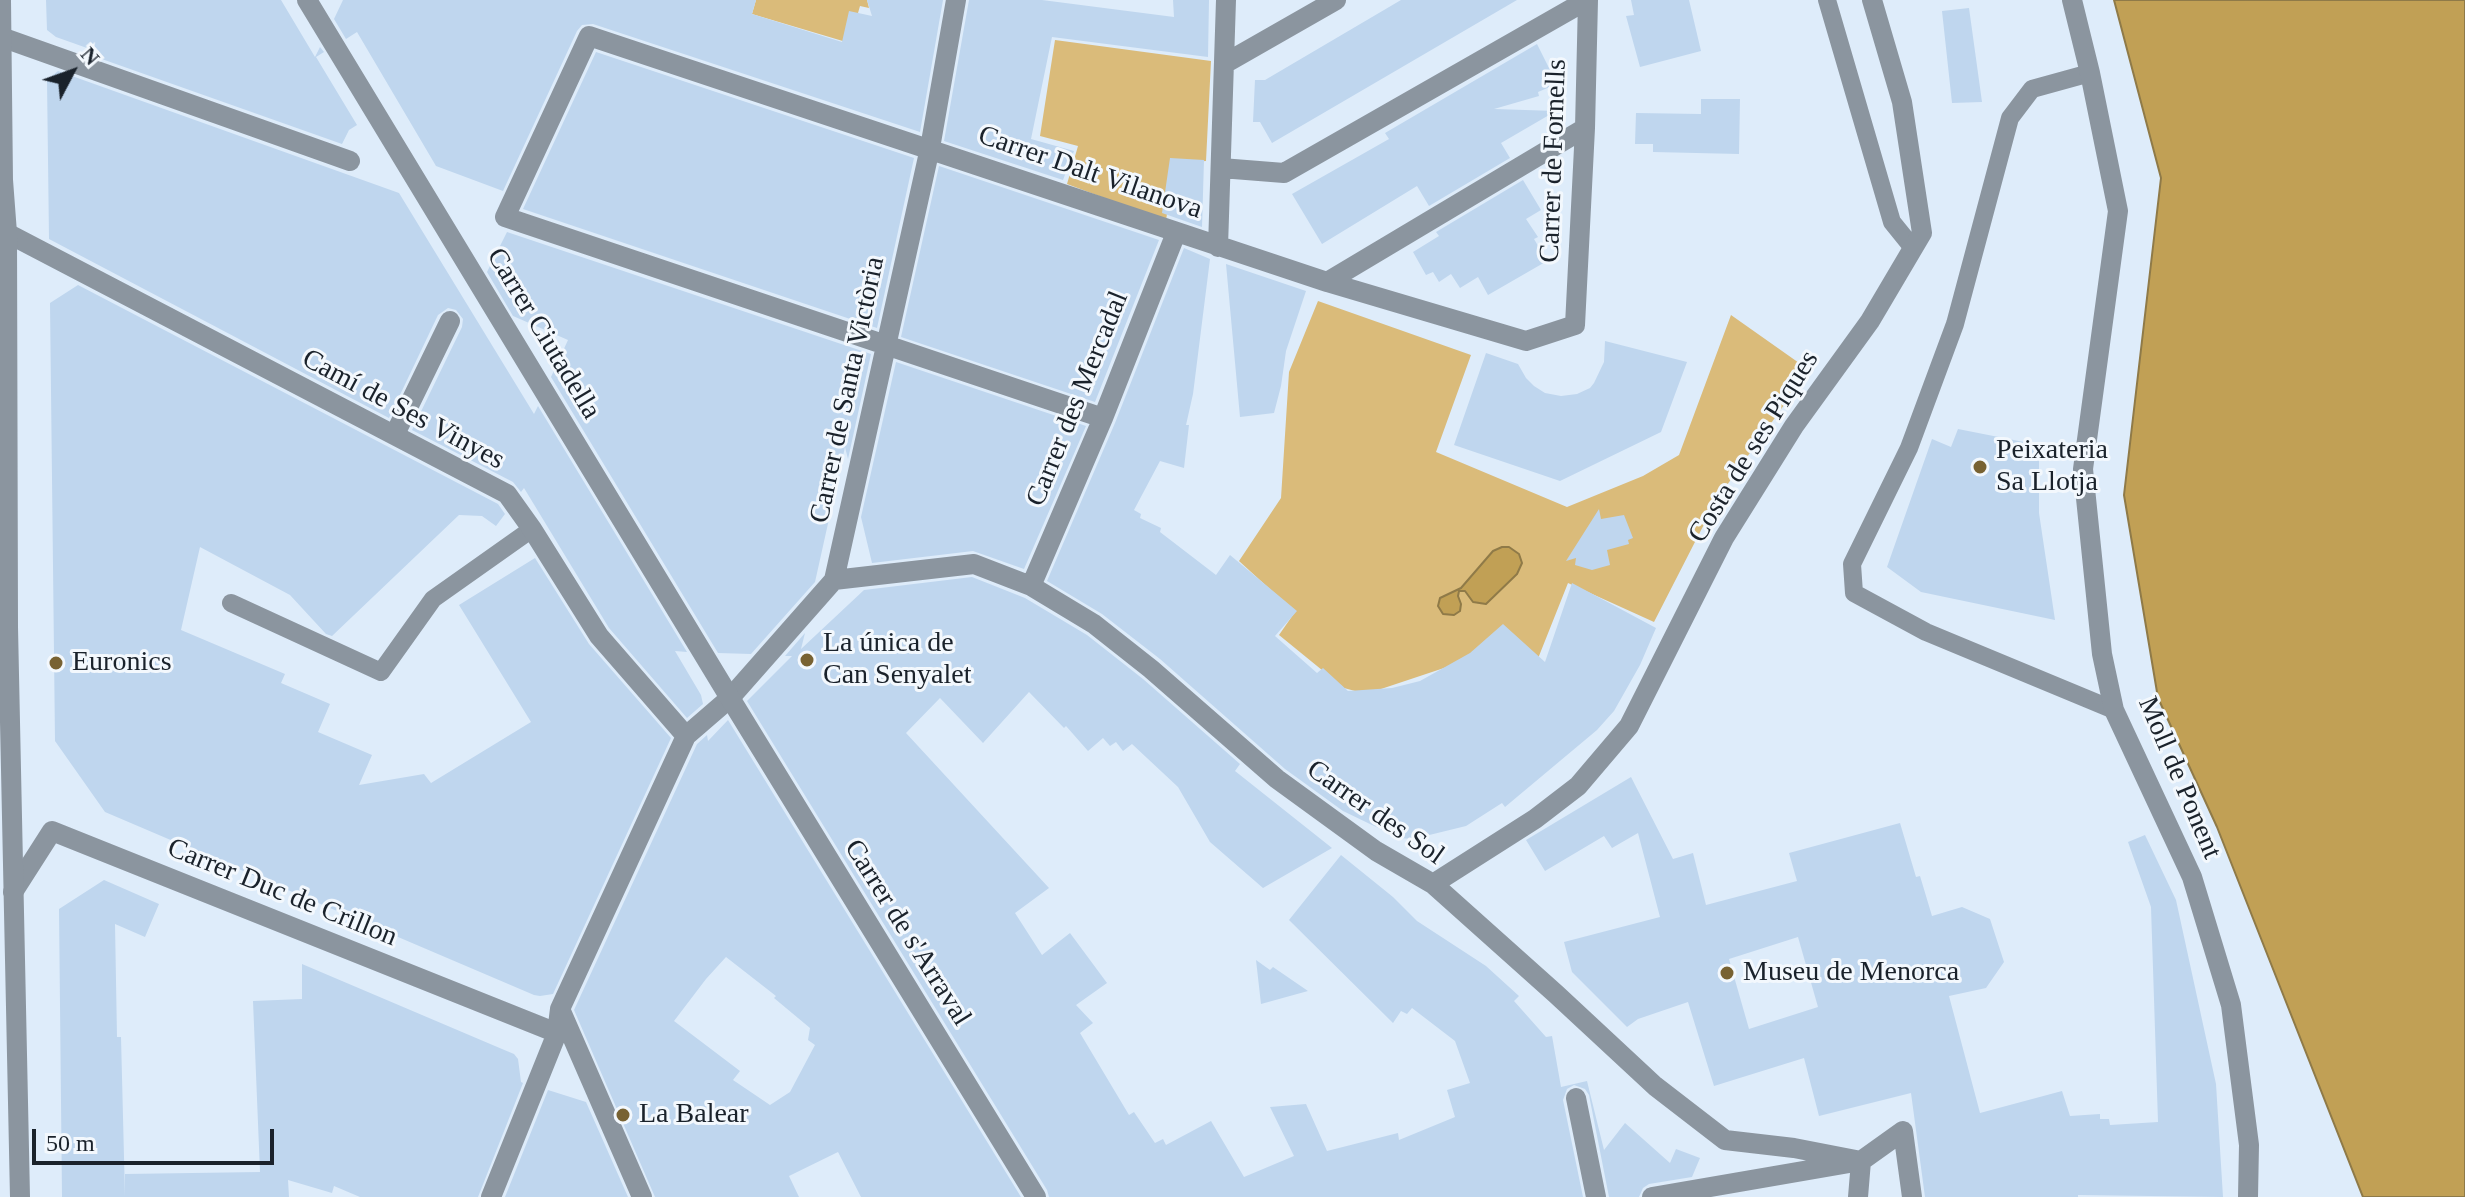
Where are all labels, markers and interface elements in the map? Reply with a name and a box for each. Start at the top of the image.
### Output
north arrow [32,32,112,112]
text: N [76,42,105,70]
street label: Carrer de Fornells [1533,45,1575,277]
street label: Carrer Dalt Vilanova [962,115,1218,231]
street label: Carrer Ciutadella [472,231,614,437]
street label: Carrer de Santa Victòria [800,236,896,544]
street label: Carrer des Mercadal [1014,272,1142,526]
street label: Costa de ses Piques [1672,330,1836,564]
street label: Camí de Ses Vinyes [286,337,520,483]
place label: Peixateria Sa Llotja [1996,434,2125,500]
marker: Peixateria Sa Llotja [1971,458,1989,476]
place label: La única de Can Senyalet [823,627,993,693]
place label: Euronics [72,646,185,680]
marker: La única de Can Senyalet [798,651,816,669]
marker: Euronics [47,654,65,672]
street label: Moll de Ponent [2125,682,2233,874]
street label: Carrer des Sol [1291,747,1459,879]
street label: Carrer de s'Arraval [830,824,984,1042]
street label: Carrer Duc de Crillon [151,827,413,959]
place label: Museu de Menorca [1743,956,1986,990]
marker: Museu de Menorca [1718,964,1736,982]
place label: La Balear [639,1098,760,1132]
marker: La Balear [614,1106,632,1124]
scale bar [36,1113,278,1163]
text: 50 m [46,1130,95,1156]

